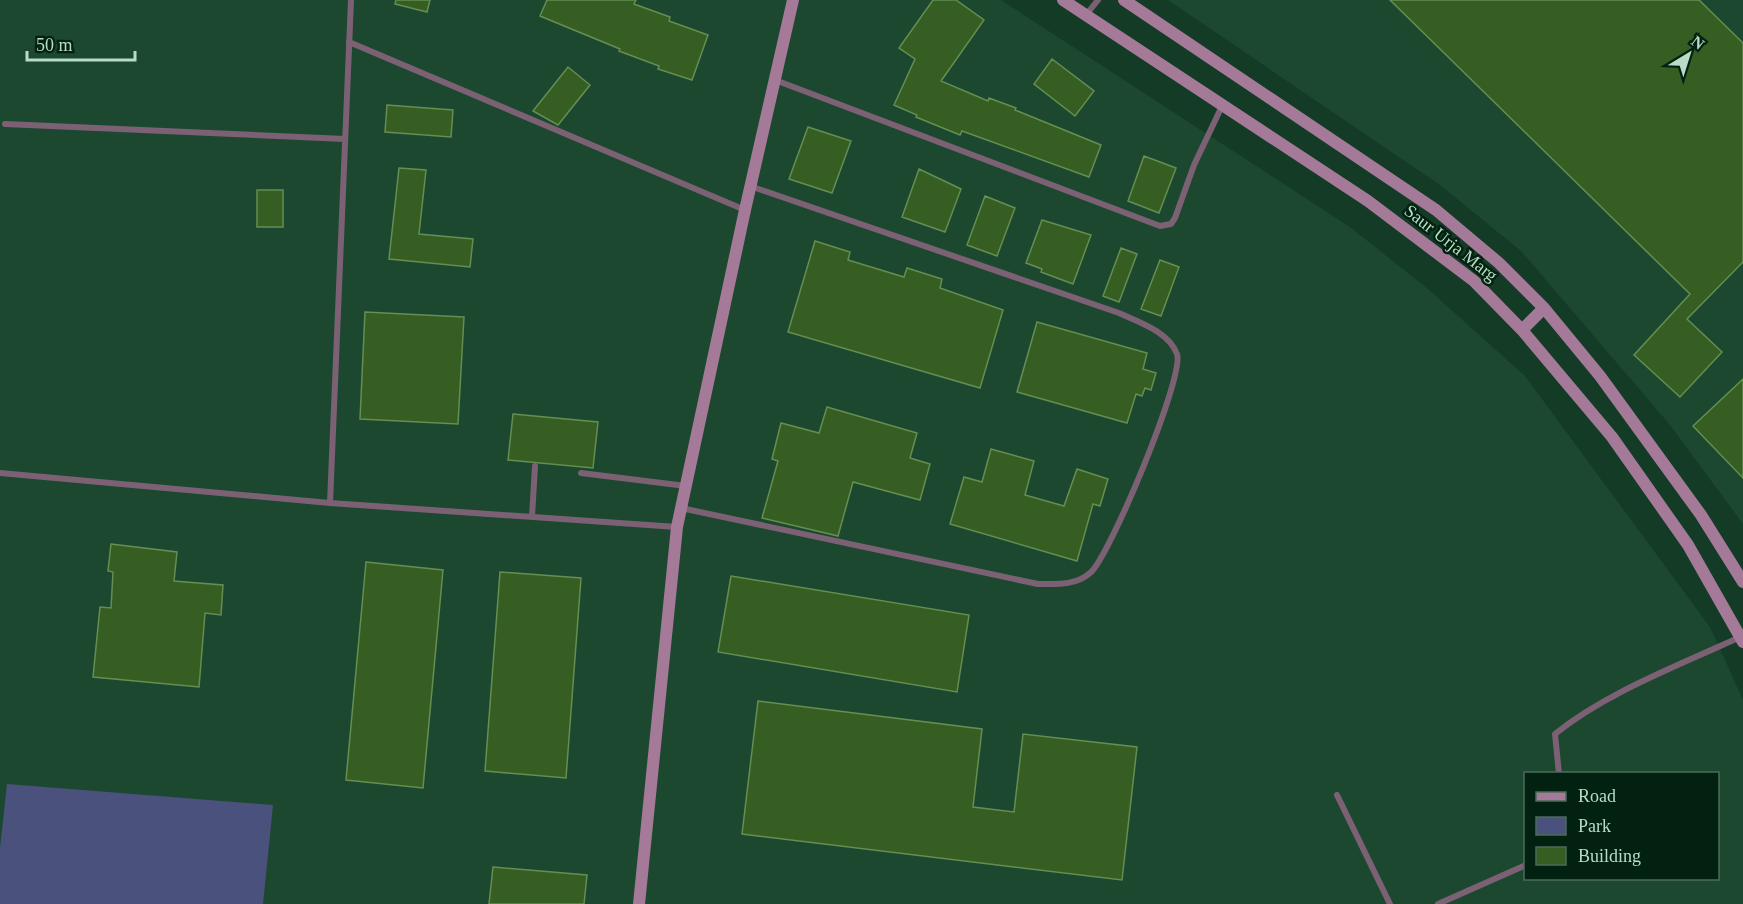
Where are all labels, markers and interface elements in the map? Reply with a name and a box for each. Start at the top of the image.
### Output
scale bar [27,24,135,62]
north arrow [1659,24,1719,84]
text: N [1688,32,1708,53]
text: 50 m [36,35,73,55]
street label: Saur Urja Marg [1400,200,1502,286]
legend [1524,772,1719,880]
text: Road [1578,786,1616,806]
text: Park [1578,816,1611,836]
text: Building [1578,846,1641,866]

